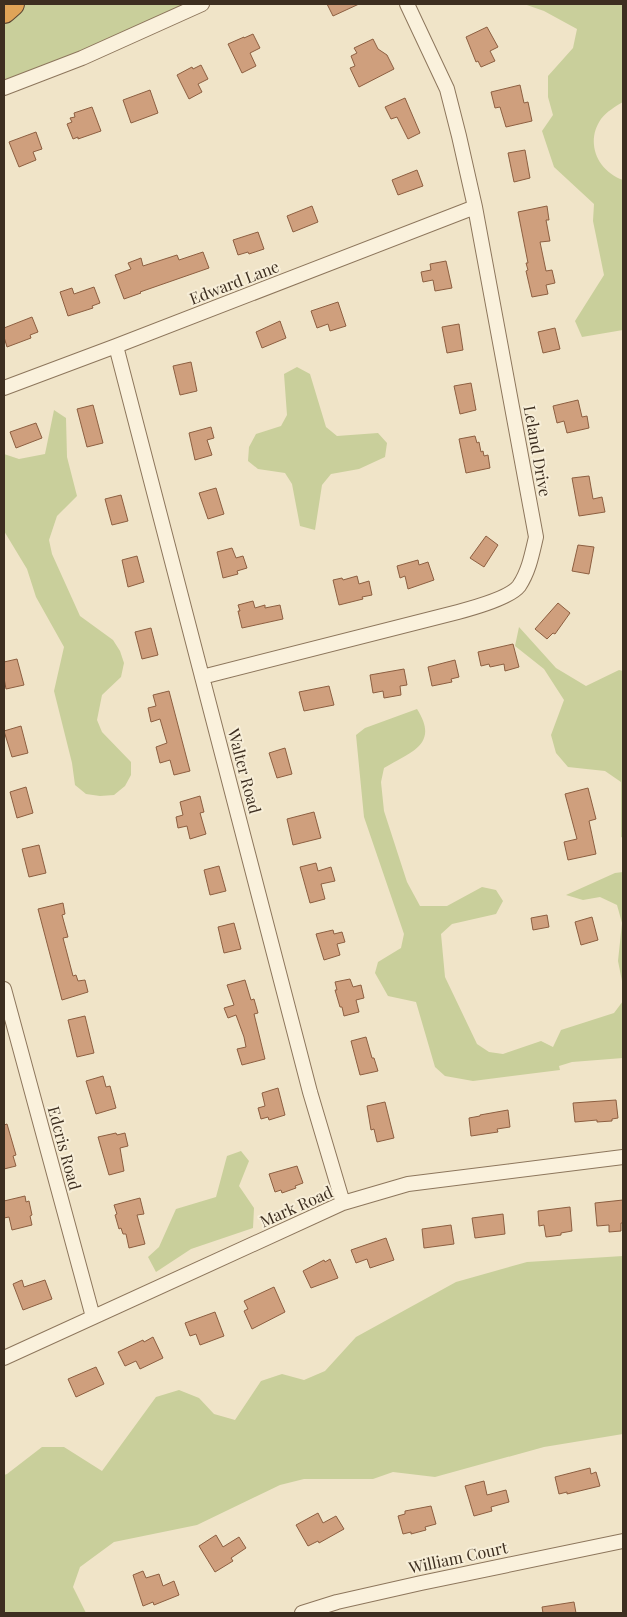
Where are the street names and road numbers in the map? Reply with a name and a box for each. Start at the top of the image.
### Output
street label: Edward Lane [186,255,282,309]
street label: Leland Drive [520,404,556,498]
street label: Walter Road [223,725,266,816]
street label: Edcris Road [44,1104,86,1192]
street label: Mark Road [256,1181,336,1231]
street label: William Court [406,1536,510,1578]

